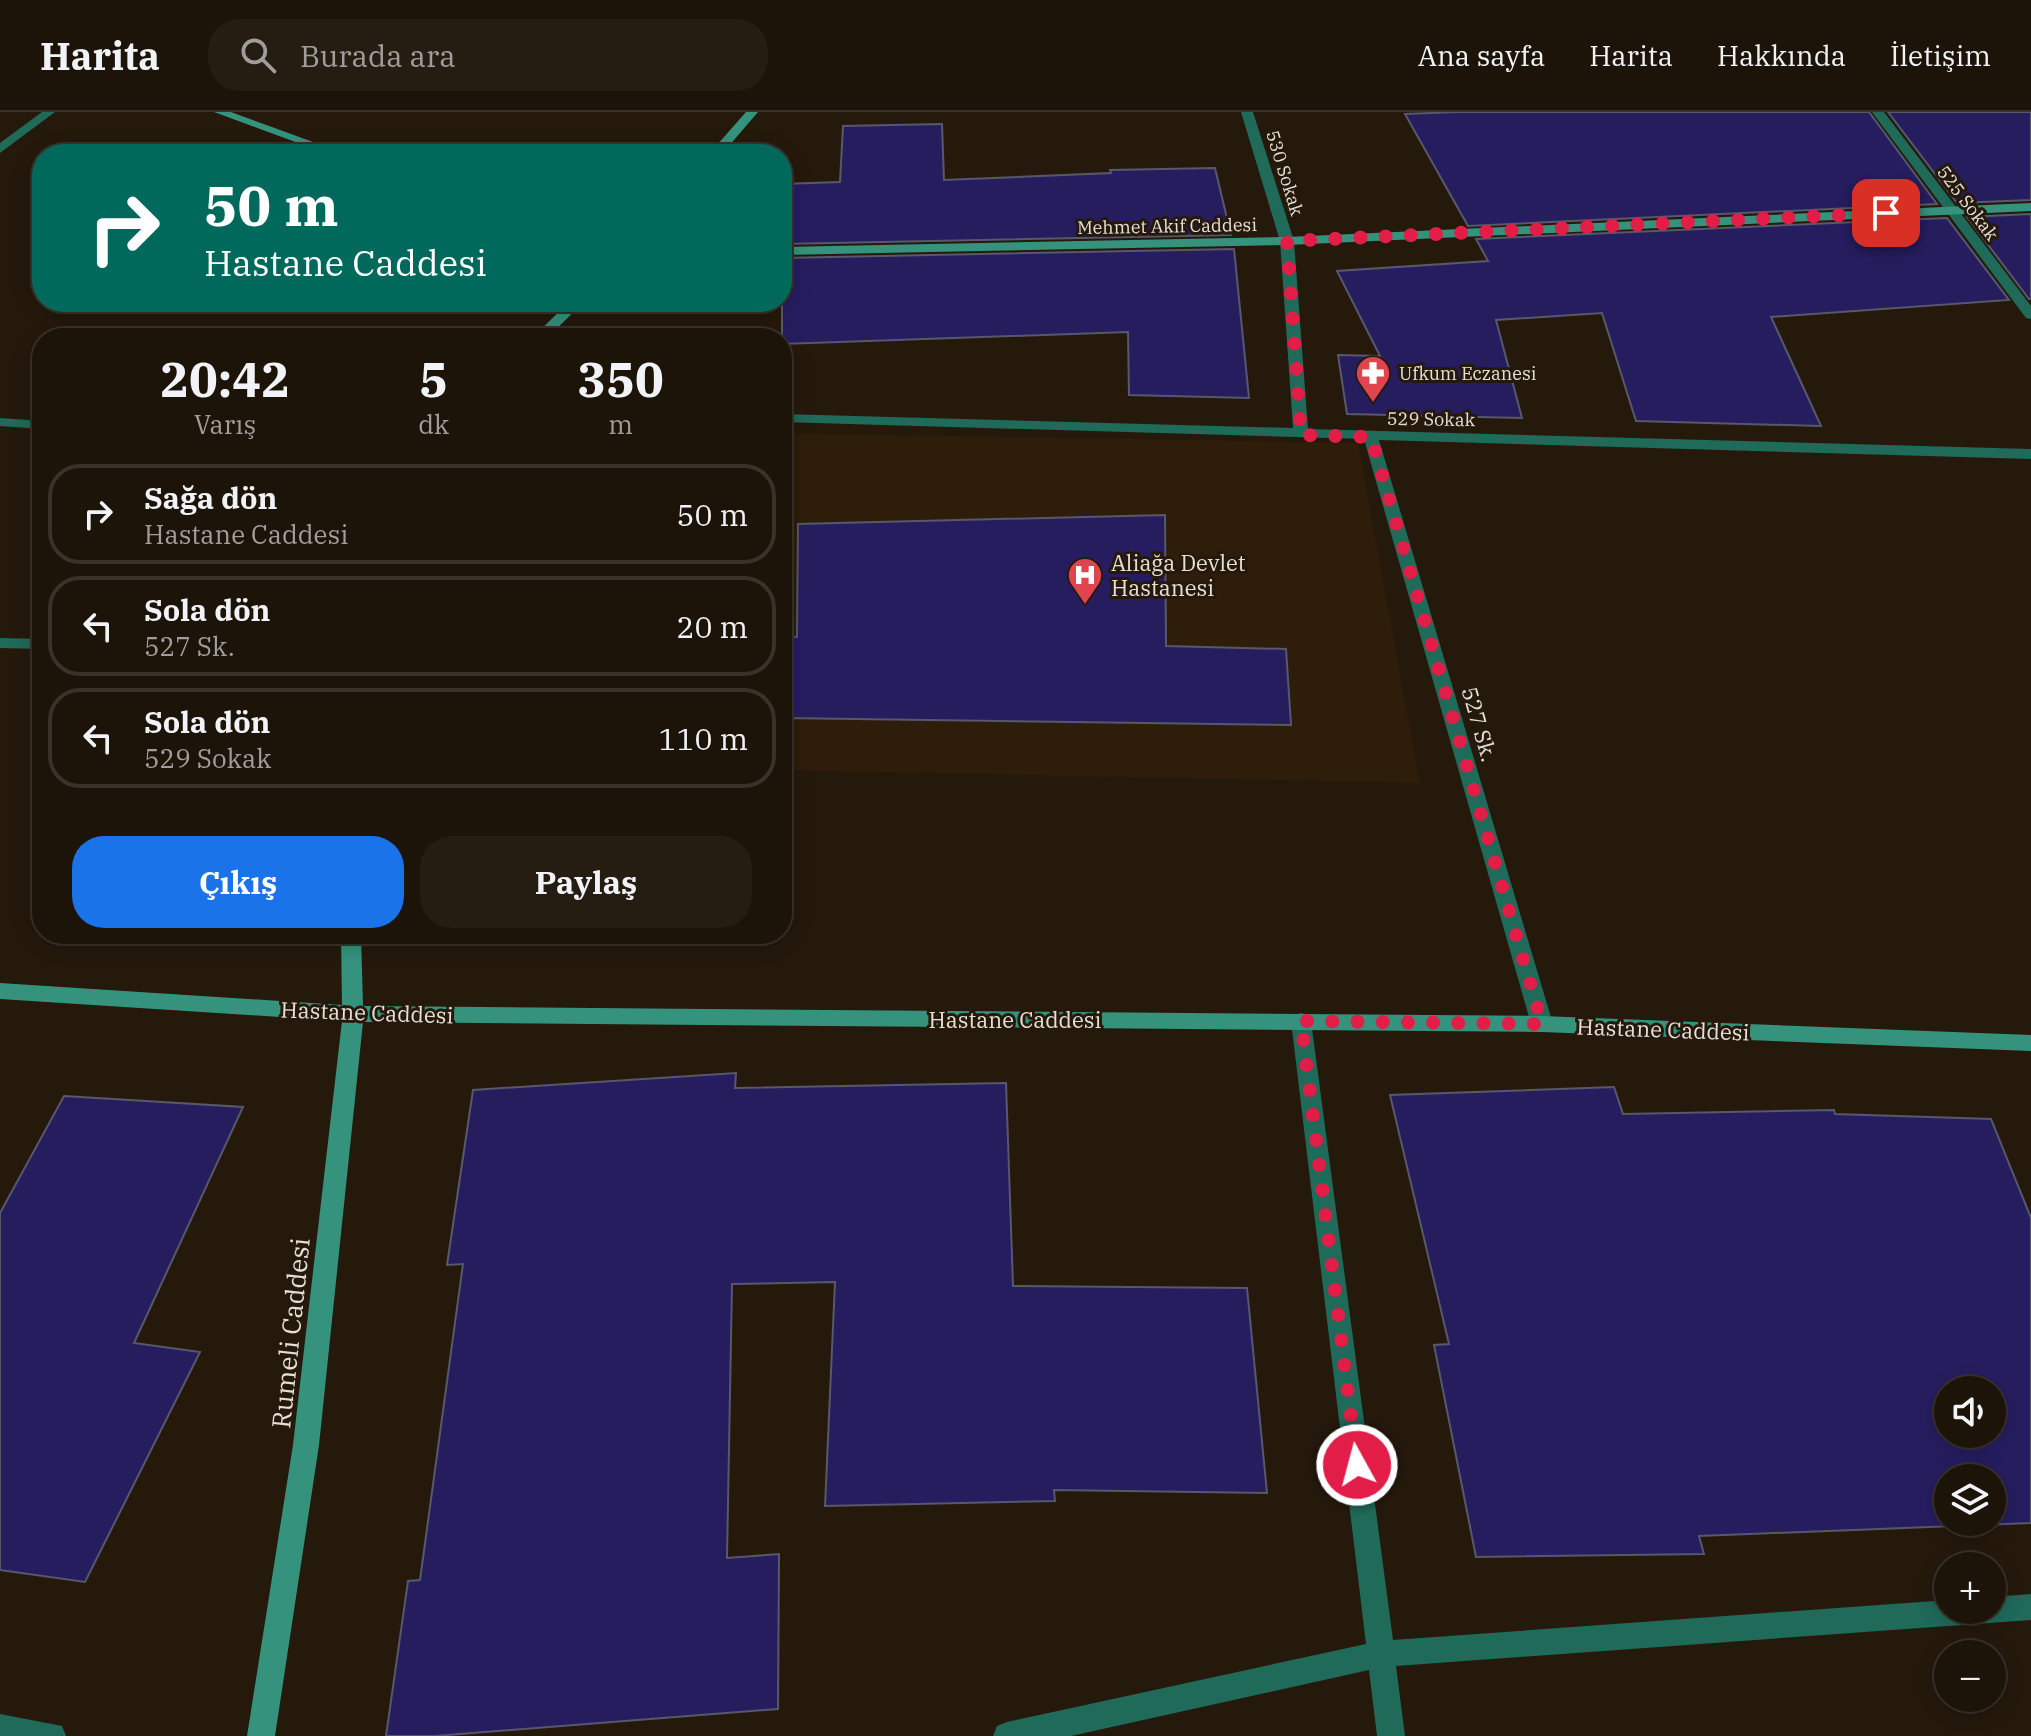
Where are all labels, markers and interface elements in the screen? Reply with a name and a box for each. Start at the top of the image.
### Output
search box [208,19,768,91]
text: Harita [40,31,160,80]
icon: search [236,33,280,77]
text: Burada ara [300,36,456,75]
text: Ana sayfa [1418,37,1545,74]
text: Harita [1589,37,1673,74]
text: Hakkında [1717,37,1846,74]
text: İletişim [1890,37,1991,74]
street label: 530 Sokak [1261,127,1309,219]
street label: 525 Sokak [1932,161,2004,246]
text: 50 m [204,169,339,241]
icon: right [72,176,176,280]
pin [1852,179,1920,247]
icon: arrive [1864,191,1908,235]
street label: Mehmet Akif Caddesi [1077,213,1257,239]
text: Hastane Caddesi [204,239,487,286]
text: 20:42 [160,348,290,410]
text: 5 [419,348,448,410]
text: 350 [577,348,664,410]
pharmacy icon: Ufkum Eczanesi [1354,354,1392,404]
place label: Ufkum Eczanesi [1399,362,1537,385]
text: Varış [194,407,256,441]
text: dk [418,407,449,441]
text: m [608,407,633,441]
street label: 529 Sokak [1387,407,1476,431]
text: Sağa dön [144,478,277,517]
icon: right [76,492,120,536]
text: 50 m [676,495,748,534]
text: Hastane Caddesi [144,517,348,551]
place label: Aliağa Devlet Hastanesi [1111,548,1246,602]
hospital icon: Aliağa Devlet Hastanesi [1066,556,1104,606]
text: Sola dön [144,590,270,629]
icon: left [76,604,120,648]
text: 20 m [676,607,748,646]
text: 527 Sk. [144,629,235,663]
street label: 527 Sk. [1455,683,1505,765]
text: Sola dön [144,702,270,741]
icon: left [76,716,120,760]
text: 110 m [658,719,748,758]
text: 529 Sokak [144,741,271,775]
button: Çıkış [72,836,404,928]
button: Paylaş [420,836,752,928]
street label: Hastane Caddesi [280,994,454,1030]
street label: Hastane Caddesi [929,1005,1102,1034]
street label: Hastane Caddesi [1576,1011,1750,1047]
street label: Rumeli Caddesi [263,1236,317,1430]
map controls [1934,1376,2006,1712]
button: sound [1934,1376,2006,1448]
position arrow [1315,1423,1399,1507]
button: layers [1934,1464,2006,1536]
button: + [1934,1552,2006,1624]
button: − [1934,1640,2006,1712]

